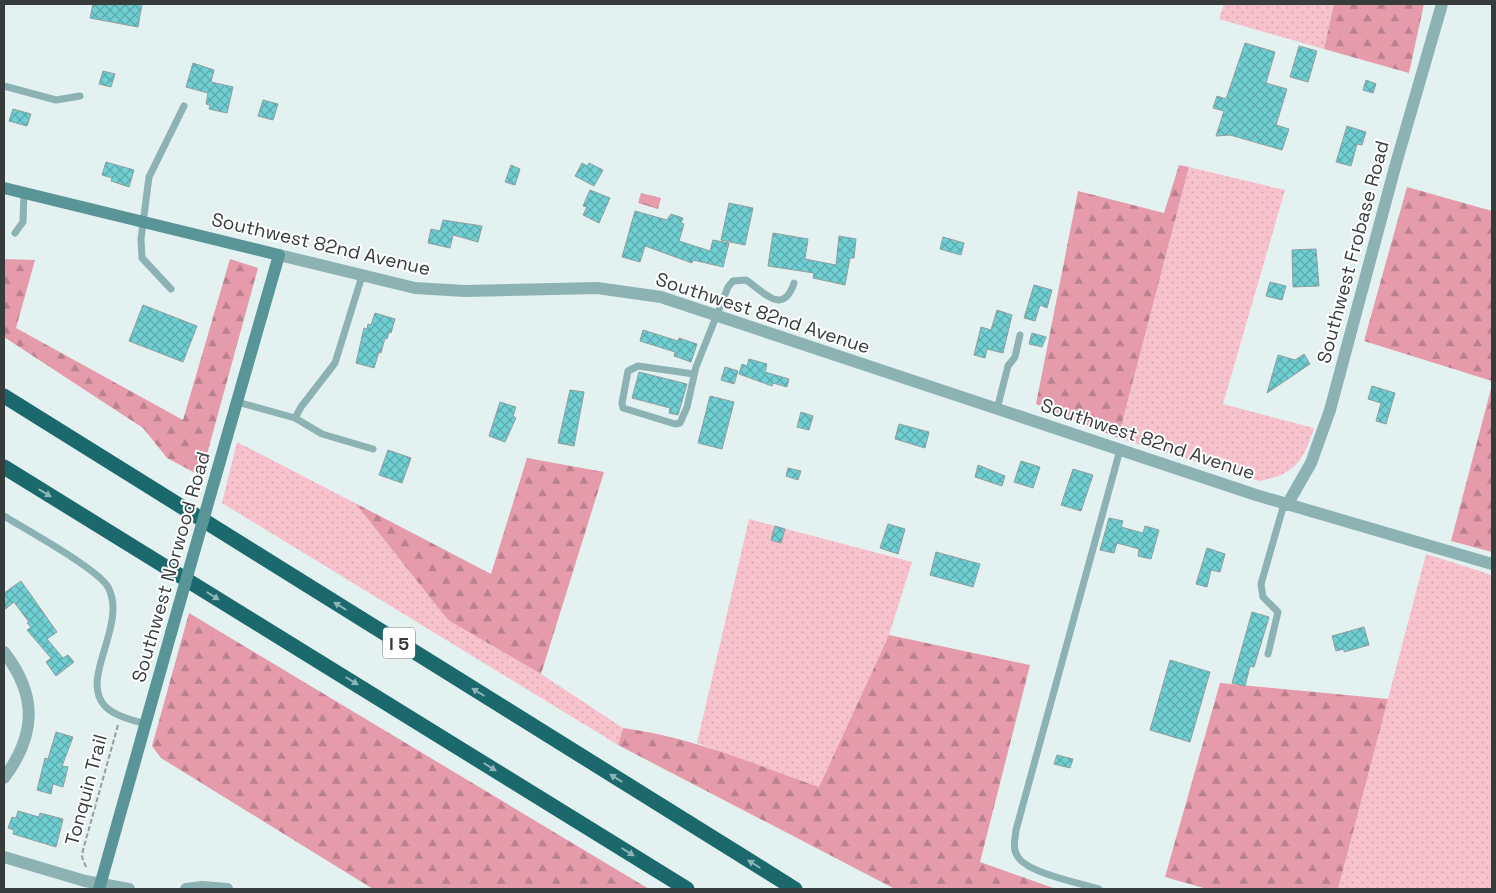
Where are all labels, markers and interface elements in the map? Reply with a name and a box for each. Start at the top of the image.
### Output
street label: Southwest Frobase Road [1311,138,1395,366]
street label: Southwest 82nd Avenue [209,207,433,281]
street label: Southwest 82nd Avenue [653,267,873,359]
street label: Southwest 82nd Avenue [1038,393,1258,485]
street label: Southwest Norwood Road [126,449,216,685]
one-way arrow [39,488,52,497]
one-way arrow [207,591,220,601]
one-way arrow [333,602,346,611]
road number: I 5 [383,628,415,658]
one-way arrow [345,677,358,686]
one-way arrow [471,687,484,697]
street label: Tonquin Trail [59,732,113,848]
one-way arrow [483,762,496,772]
one-way arrow [609,773,622,782]
one-way arrow [621,848,635,857]
one-way arrow [747,859,761,868]

